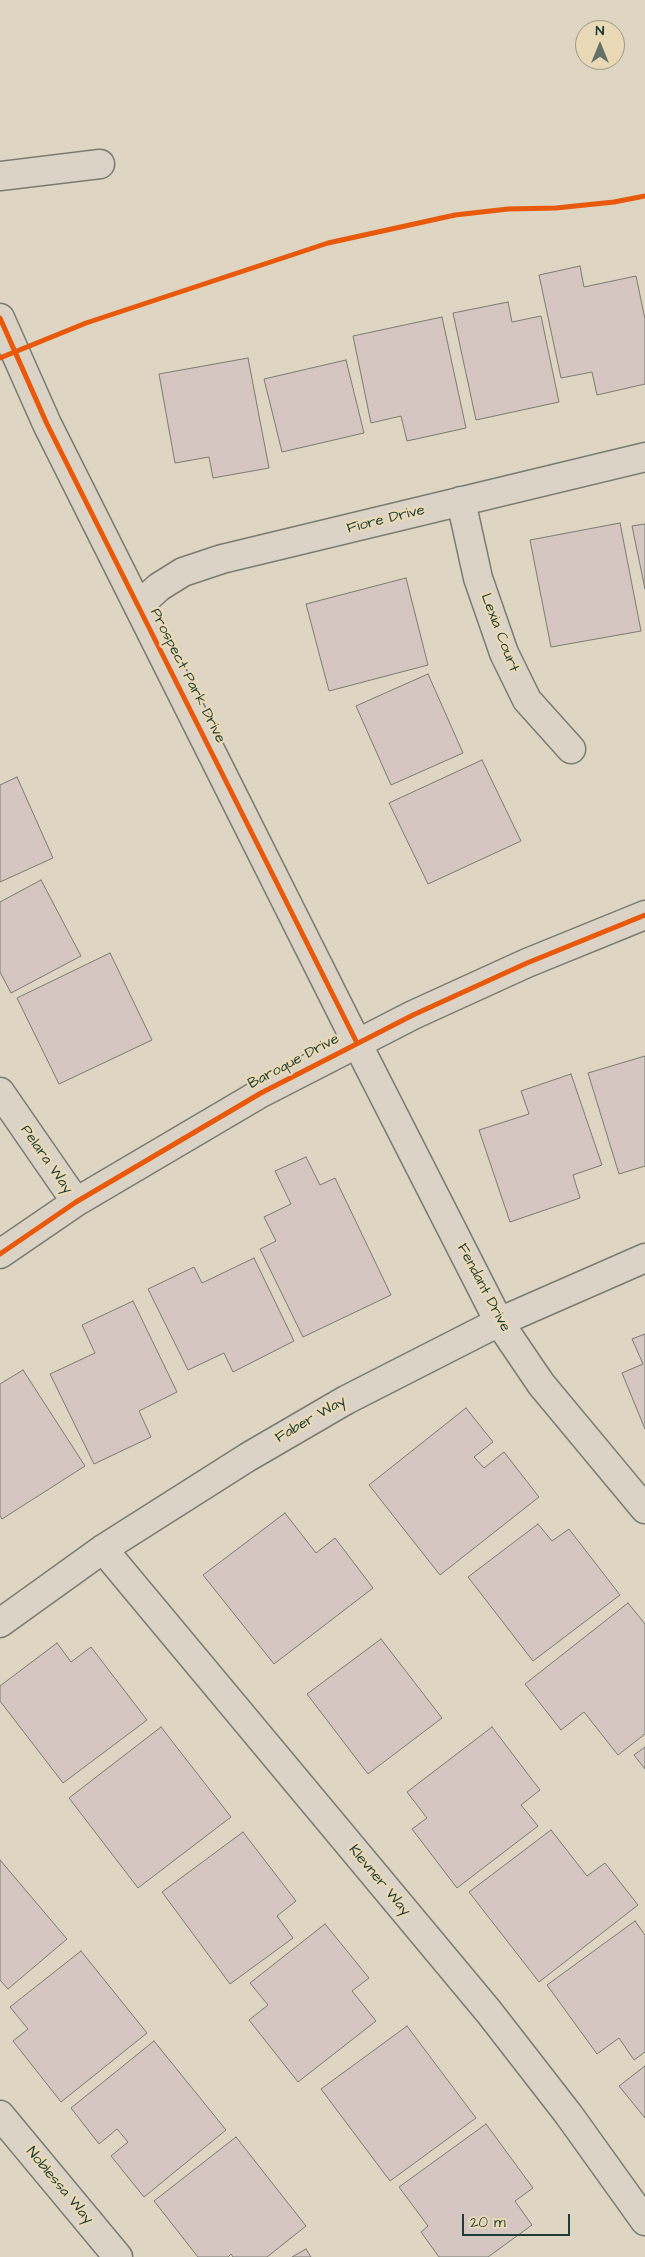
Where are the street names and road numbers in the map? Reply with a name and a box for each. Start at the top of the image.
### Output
street label: Fiore Drive [345,502,427,538]
street label: Lexia Court [476,591,522,675]
street label: Prospect Park Drive [145,606,229,746]
street label: Baroque Drive [245,1030,343,1094]
street label: Pelara Way [16,1122,76,1198]
street label: Fendant Drive [452,1241,514,1335]
street label: Faber Way [272,1393,350,1447]
street label: Klevner Way [344,1842,414,1920]
street label: Noblessa Way [21,2144,97,2228]

